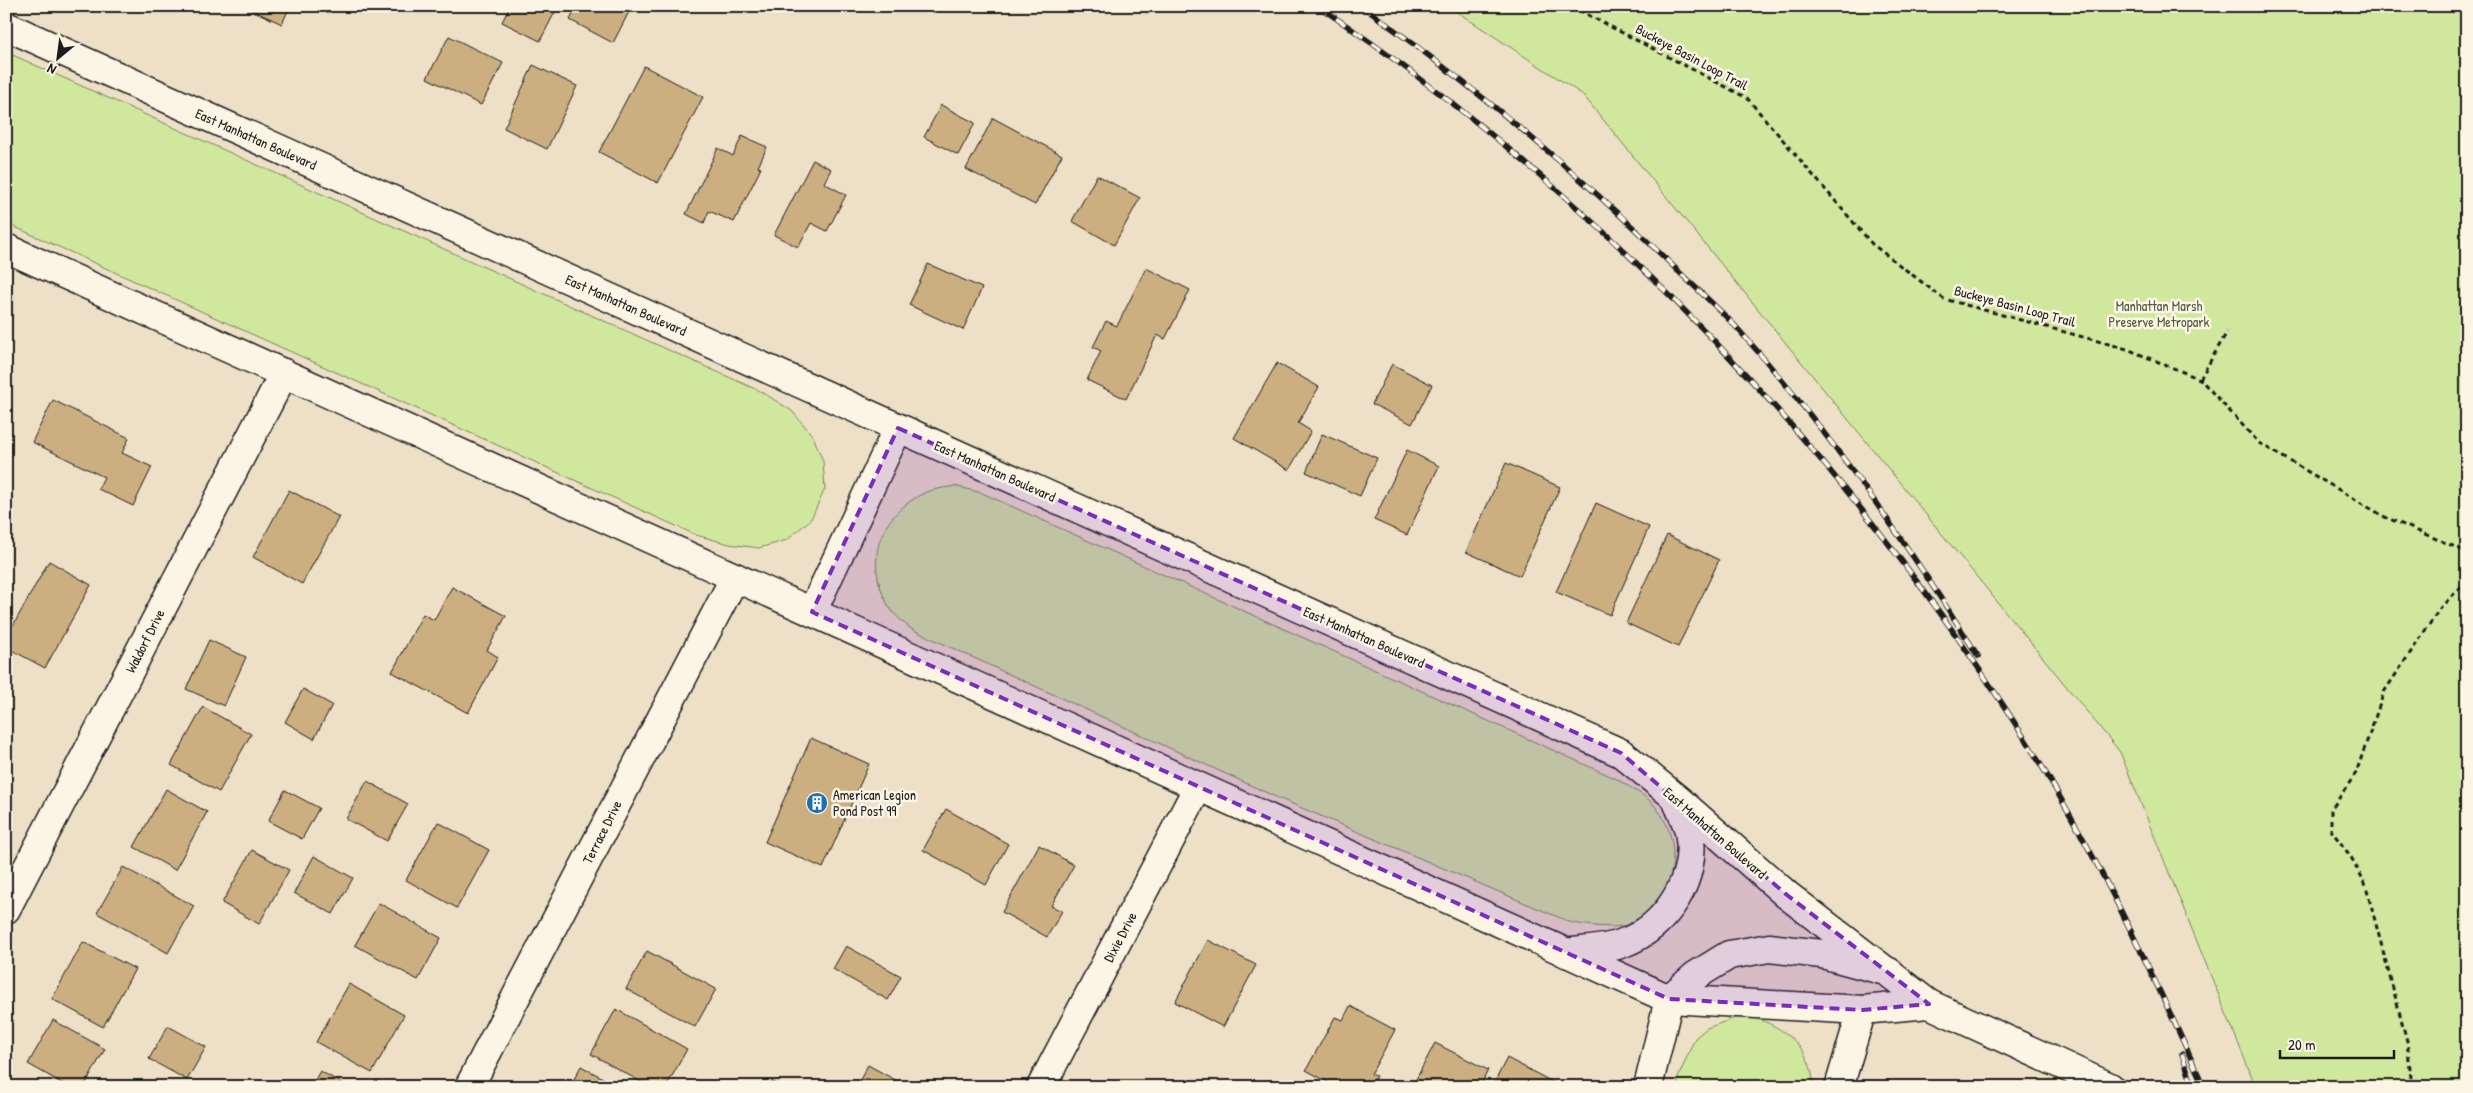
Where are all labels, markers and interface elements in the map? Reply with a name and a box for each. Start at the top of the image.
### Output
street label: Buckeye Basin Loop Trail [1632,19,1752,95]
north arrow [32,32,82,82]
text: N [43,59,59,80]
street label: East Manhattan Boulevard [193,103,320,174]
street label: East Manhattan Boulevard [563,269,690,340]
street label: Buckeye Basin Loop Trail [1952,280,2078,332]
park label: Manhattan Marsh Preserve Metropark [2109,296,2210,332]
street label: East Manhattan Boulevard [932,435,1059,506]
street label: East Manhattan Boulevard [1301,601,1428,672]
street label: Waldorf Drive [120,605,169,676]
street label: East Manhattan Boulevard [1660,783,1771,883]
place label: American Legion Pond Post 99 [833,785,916,820]
building icon: American Legion Pond Post 99 [805,791,829,815]
street label: Terrace Drive [577,796,626,867]
street label: Dixie Drive [1098,908,1141,965]
scale bar [2280,1028,2394,1060]
text: 20 m [2288,1034,2315,1055]

